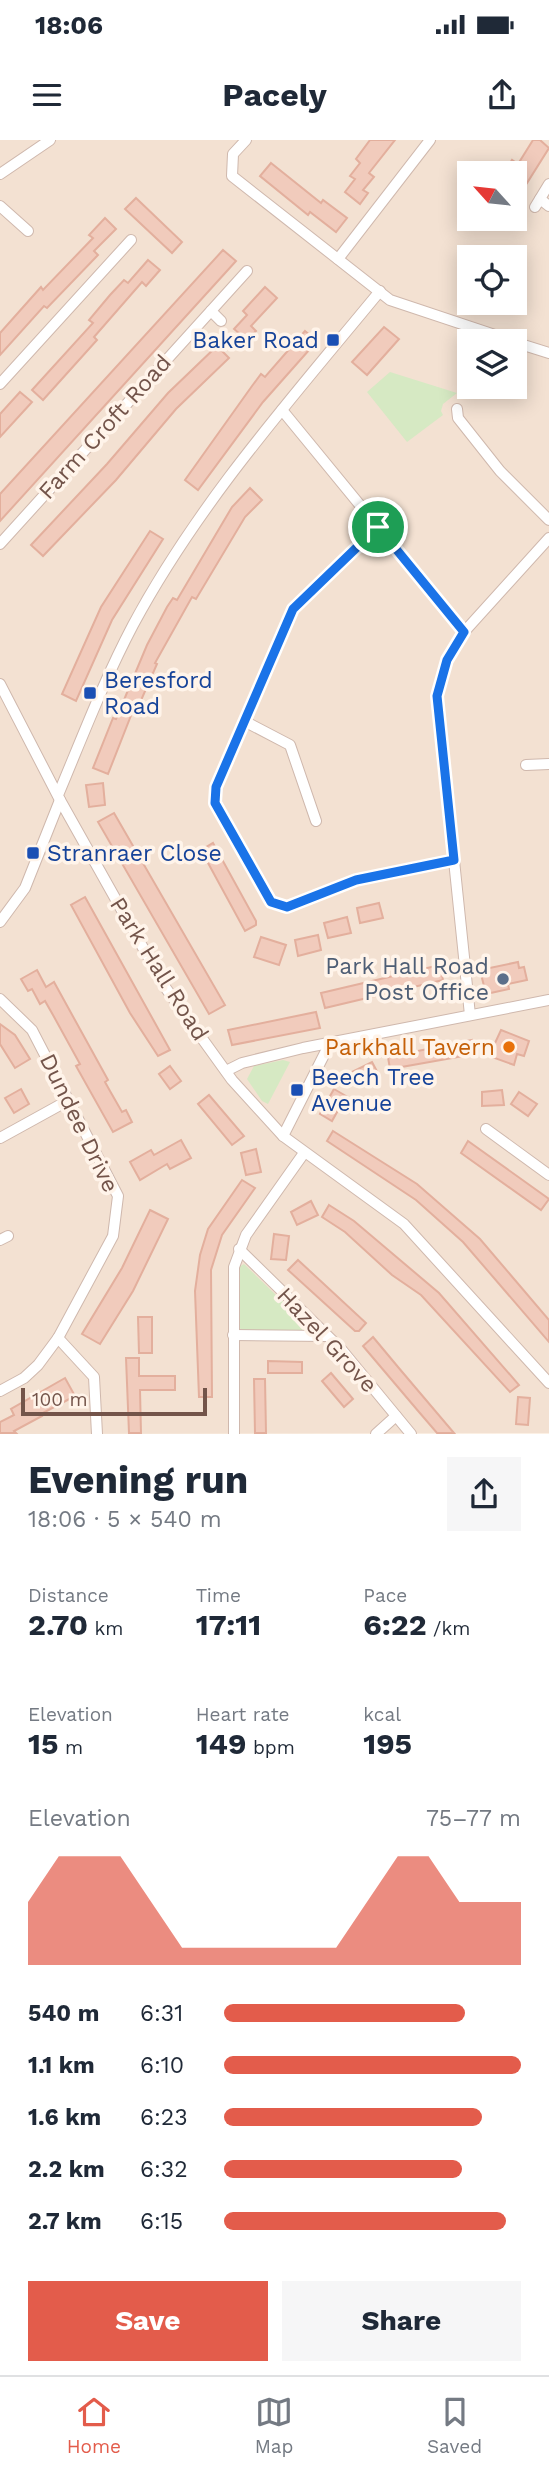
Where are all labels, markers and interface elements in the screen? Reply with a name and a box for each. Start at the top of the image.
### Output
text: 18:06 [35,10,103,40]
icon: menu [28,76,66,114]
text: Pacely [222,76,327,114]
icon: share [483,76,521,114]
north arrow [457,161,527,231]
map controls [457,161,527,399]
button: locate [457,245,527,315]
place label: Baker Road [192,327,319,354]
button: layers [457,329,527,399]
marker: Baker Road [325,332,341,348]
street label: Farm Croft Road [33,349,177,505]
pin [348,497,408,557]
icon: arrive [359,508,397,546]
place label: Beresford Road [104,667,213,720]
marker: Beresford Road [82,685,98,701]
place label: Stranraer Close [47,840,222,867]
marker: Stranraer Close [25,845,41,861]
street label: Park Hall Road [104,892,214,1046]
place label: Park Hall Road Post Office [325,953,489,1006]
marker: Park Hall Road Post Office [495,971,511,987]
place label: Parkhall Tavern [325,1034,495,1061]
marker: Parkhall Tavern [501,1039,517,1055]
street label: Dundee Drive [34,1049,124,1197]
place label: Beech Tree Avenue [311,1064,435,1117]
marker: Beech Tree Avenue [289,1082,305,1098]
street label: Hazel Grove [271,1282,383,1398]
scale bar [21,1384,206,1416]
text: 100 m [32,1388,88,1411]
button: share [447,1457,521,1531]
text: Evening run [28,1458,248,1502]
text: 18:06 · 5 × 540 m [28,1506,222,1533]
text: Distance [28,1584,109,1607]
text: Time [196,1584,241,1607]
text: Pace [363,1584,407,1607]
text: 2.70 [28,1607,88,1642]
text: 17:11 [196,1607,261,1642]
text: 6:22 [363,1607,427,1642]
text: km [88,1617,123,1640]
text: /km [427,1617,470,1640]
text: Elevation [28,1703,113,1726]
text: Heart rate [196,1703,290,1726]
text: kcal [363,1703,401,1726]
text: 15 [28,1726,58,1761]
text: 149 [196,1726,246,1761]
text: 195 [363,1726,412,1761]
text: m [58,1736,83,1759]
text: bpm [246,1736,295,1759]
text: Elevation [28,1805,131,1832]
text: 75–77 m [426,1805,521,1832]
text: 540 m [28,2000,99,2027]
text: 6:31 [140,2000,183,2027]
text: 1.1 km [28,2052,95,2079]
text: 6:10 [140,2052,184,2079]
text: 1.6 km [28,2104,101,2131]
text: 6:23 [140,2104,188,2131]
text: 2.2 km [28,2156,105,2183]
text: 6:32 [140,2156,188,2183]
text: 2.7 km [28,2208,102,2235]
text: 6:15 [140,2208,183,2235]
button: Save [28,2281,268,2361]
button: Share [282,2281,521,2361]
tab: Home [67,2393,121,2458]
tab: Map [255,2393,293,2458]
tab: Saved [427,2393,482,2458]

